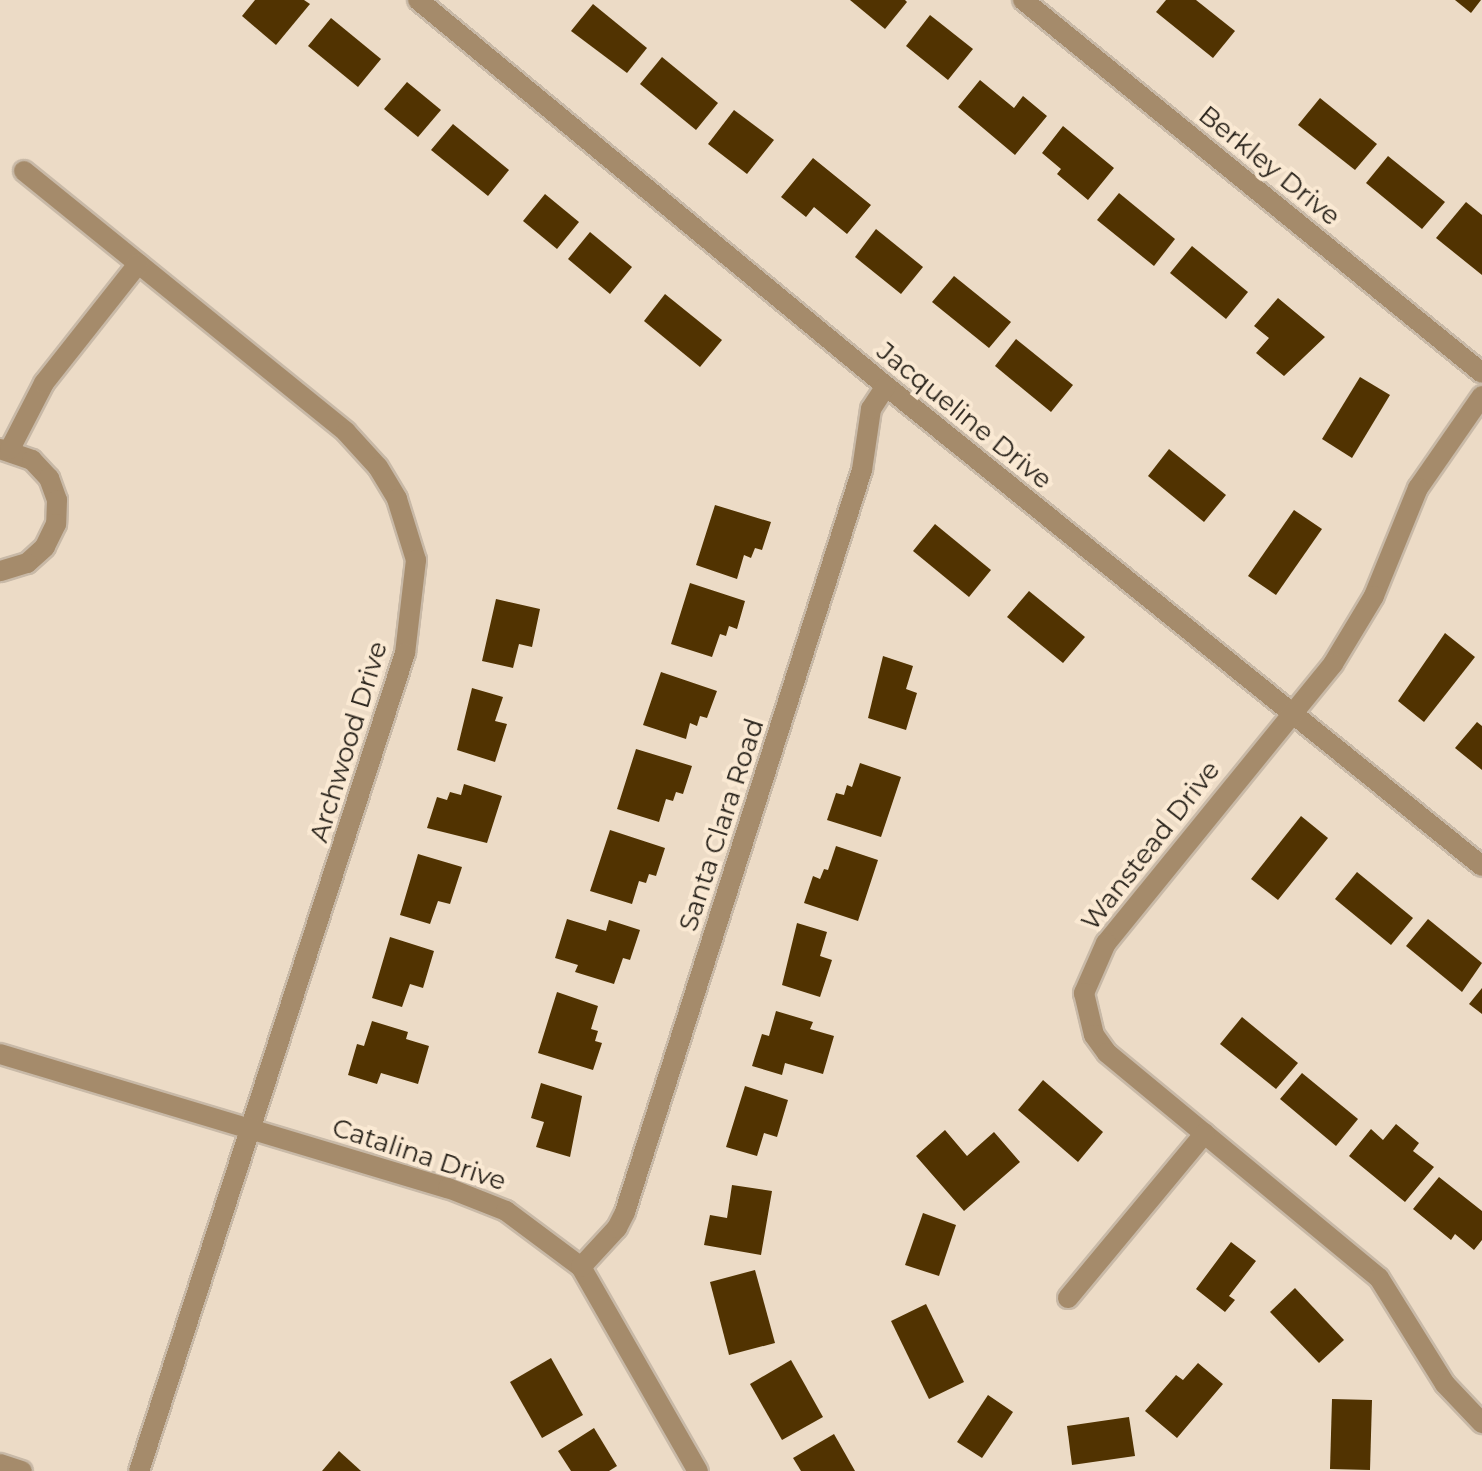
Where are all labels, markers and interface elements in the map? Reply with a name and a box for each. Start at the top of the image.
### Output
street label: Berkley Drive [1192,100,1346,232]
street label: Jacqueline Drive [870,336,1058,496]
street label: Archwood Drive [304,638,394,846]
street label: Santa Clara Road [673,715,771,935]
street label: Wanstead Drive [1075,755,1227,937]
street label: Catalina Drive [328,1112,510,1198]

